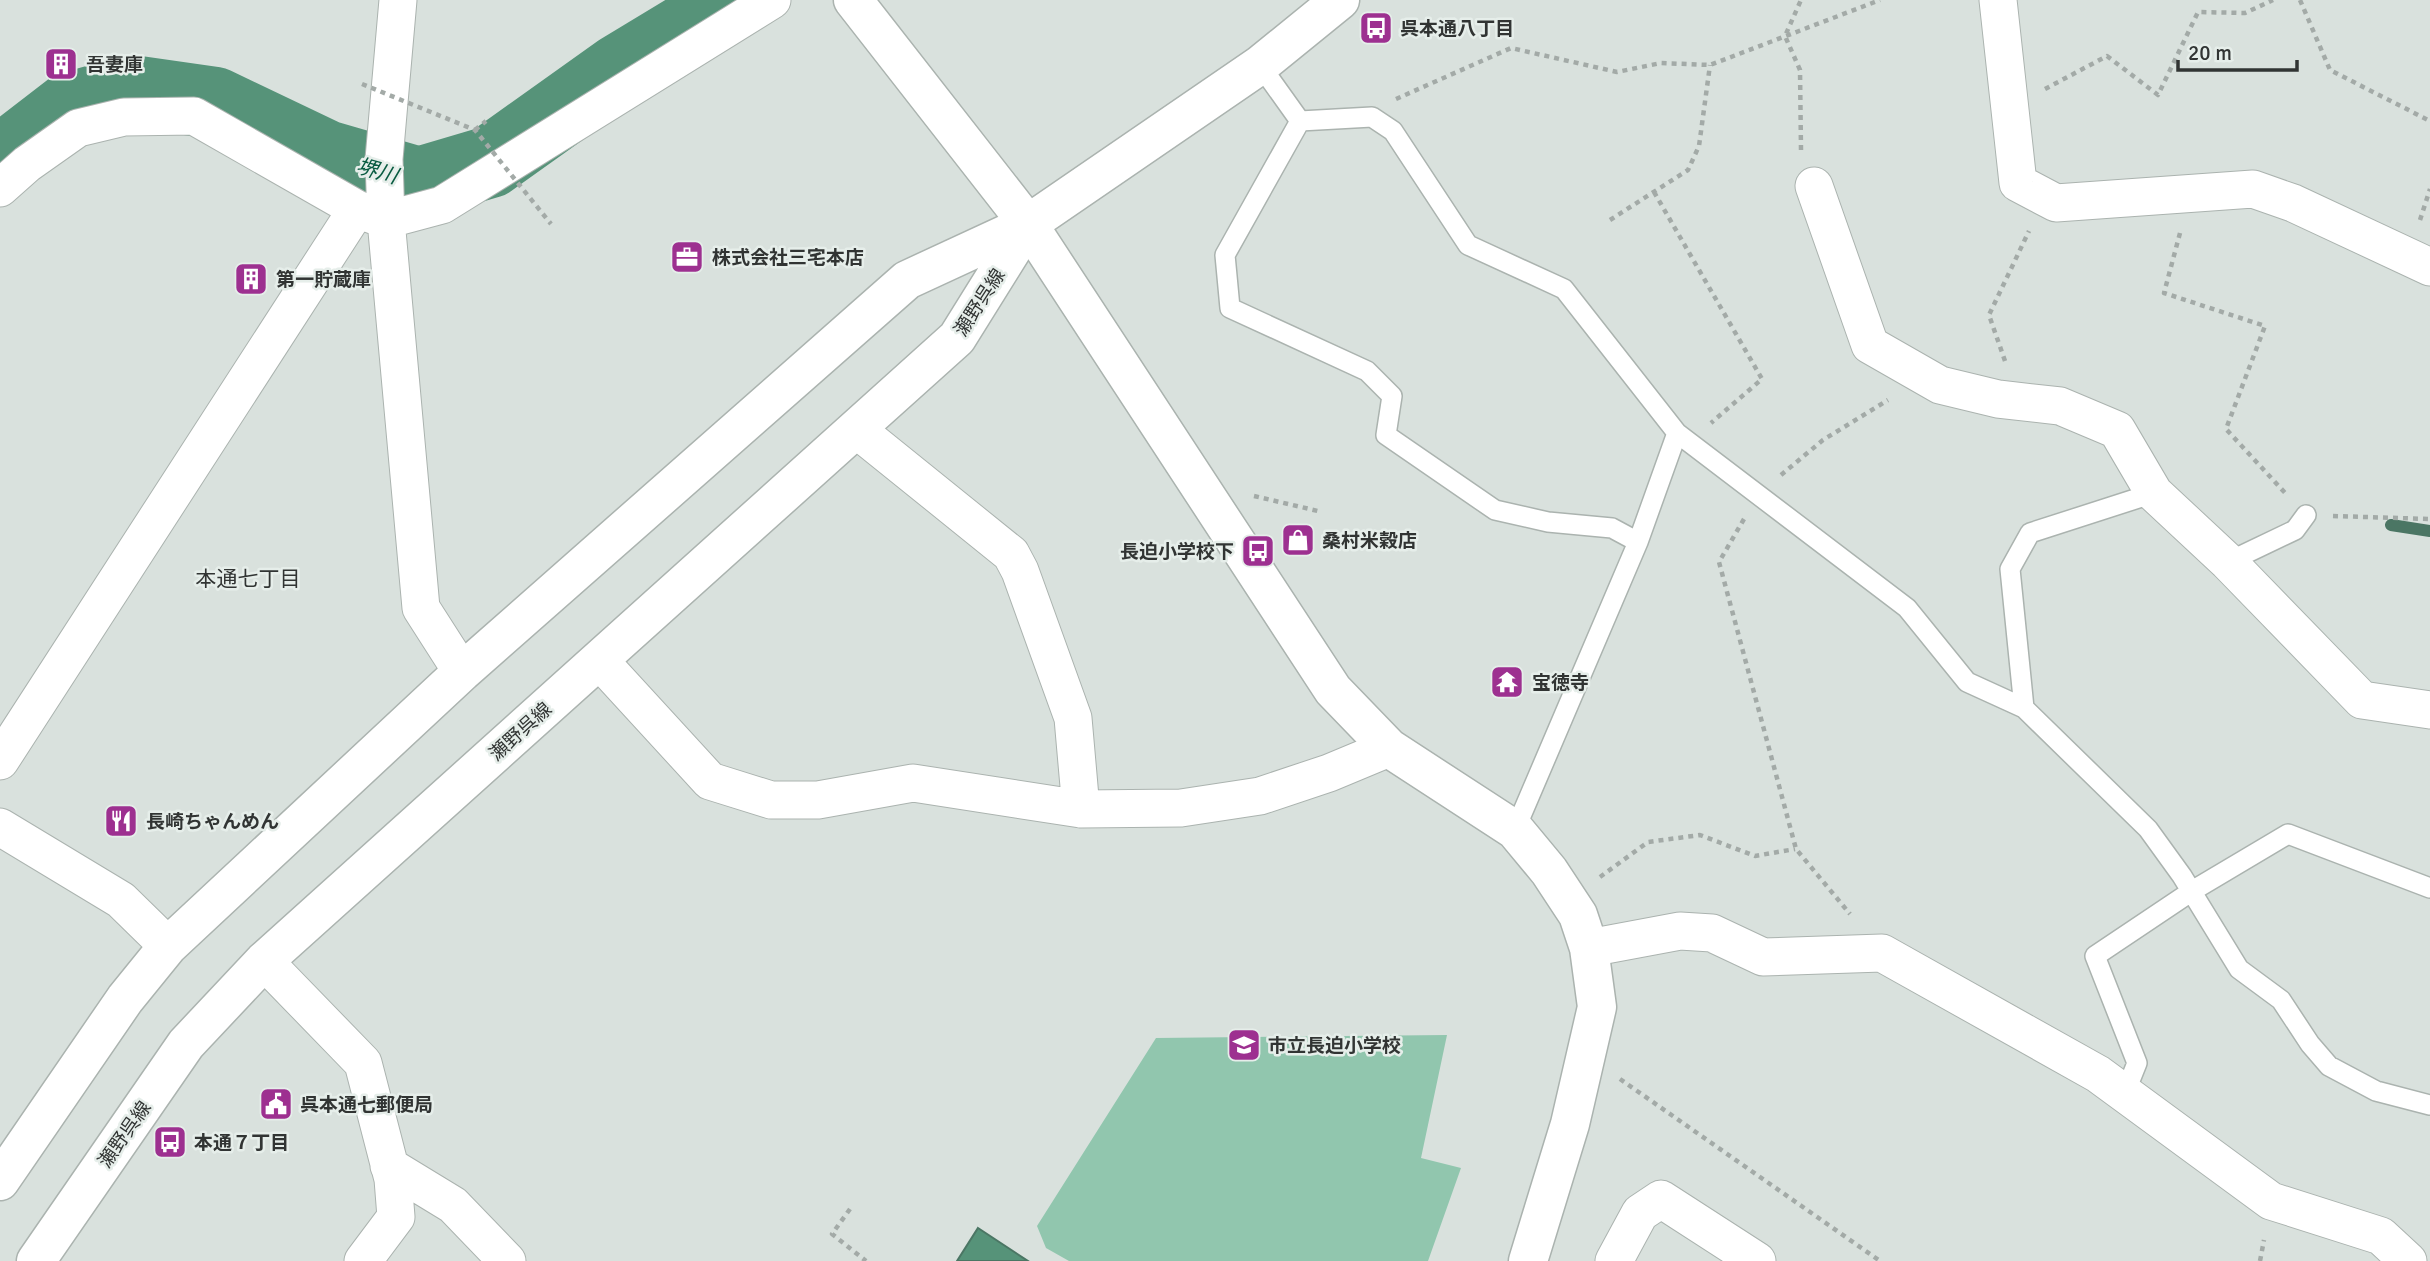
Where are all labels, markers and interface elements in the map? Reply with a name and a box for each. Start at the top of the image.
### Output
bus stop icon: 呉本通八丁目 [1357,9,1395,47]
place label: 呉本通八丁目 [1400,17,1514,41]
scale bar [2178,28,2297,72]
text: 20 m [2188,40,2232,66]
building icon: 吾妻庫 [42,45,80,83]
place label: 吾妻庫 [86,53,143,77]
water label: 堺川 [353,153,403,190]
office icon: 株式会社三宅本店 [668,238,706,276]
place label: 株式会社三宅本店 [712,246,864,270]
building icon: 第一貯蔵庫 [232,260,270,298]
street label: 瀬野呉線 [949,264,1011,341]
place label: 第一貯蔵庫 [276,268,371,292]
shop icon: 桑村米穀店 [1279,521,1317,559]
place label: 桑村米穀店 [1322,529,1417,553]
bus stop icon: 長迫小学校下 [1239,532,1277,570]
place label: 長迫小学校下 [1120,540,1234,564]
district label: 本通七丁目 [196,566,301,592]
temple icon: 宝徳寺 [1488,663,1526,701]
place label: 宝徳寺 [1532,671,1589,695]
street label: 瀬野呉線 [484,697,557,766]
restaurant icon: 長崎ちゃんめん [102,802,140,840]
place label: 長崎ちゃんめん [146,810,279,834]
school or university icon: 市立長迫小学校 [1225,1026,1263,1064]
place label: 市立長迫小学校 [1268,1034,1401,1058]
public building icon: 呉本通七郵便局 [257,1085,295,1123]
place label: 呉本通七郵便局 [300,1093,433,1117]
street label: 瀬野呉線 [93,1097,156,1173]
bus stop icon: 本通７丁目 [151,1123,189,1161]
place label: 本通７丁目 [194,1131,289,1155]

